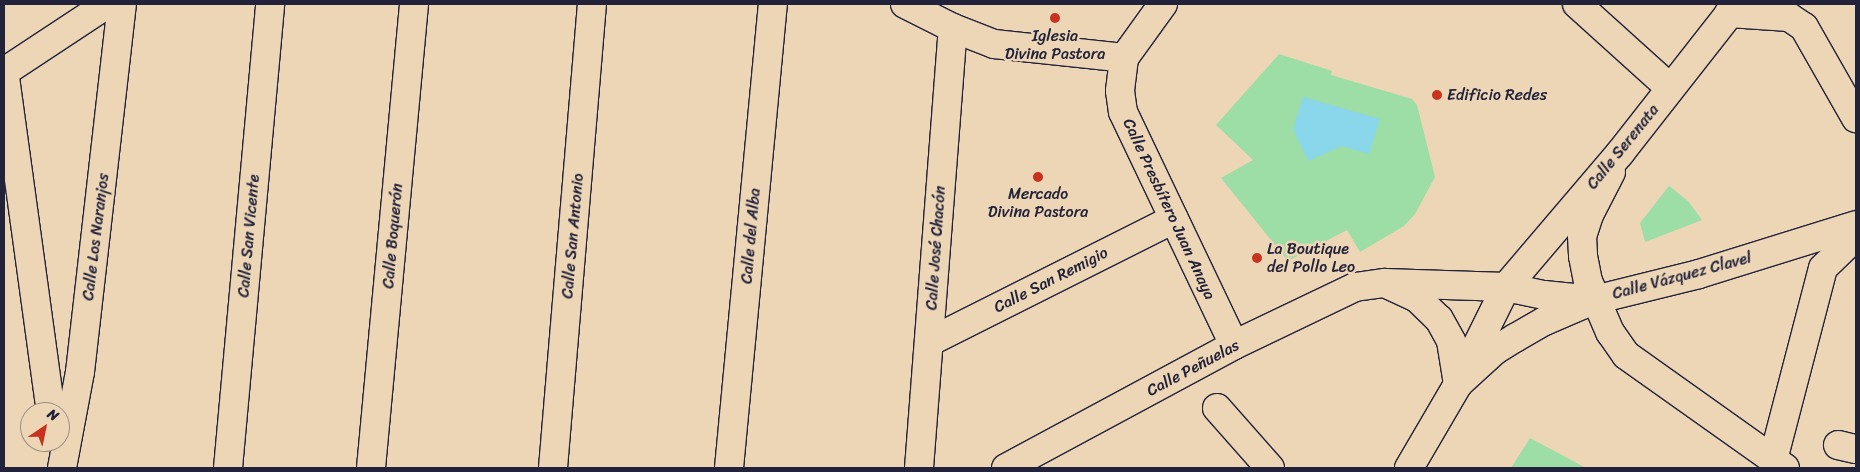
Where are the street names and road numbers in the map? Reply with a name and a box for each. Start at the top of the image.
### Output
street label: Calle Serenata [1583,101,1663,193]
street label: Calle Presbítero Juan Anaya [1118,115,1220,303]
street label: Calle Los Naranjos [79,172,113,302]
street label: Calle San Antonio [558,173,588,299]
street label: Calle San Vicente [234,174,264,298]
street label: Calle Boquerón [379,183,407,289]
street label: Calle José Chacón [922,184,950,312]
street label: Calle del Alba [737,187,765,285]
street label: Calle San Remigio [991,243,1111,317]
street label: Calle Vázquez Clavel [1611,248,1753,304]
street label: Calle Peñuelas [1143,336,1243,400]

